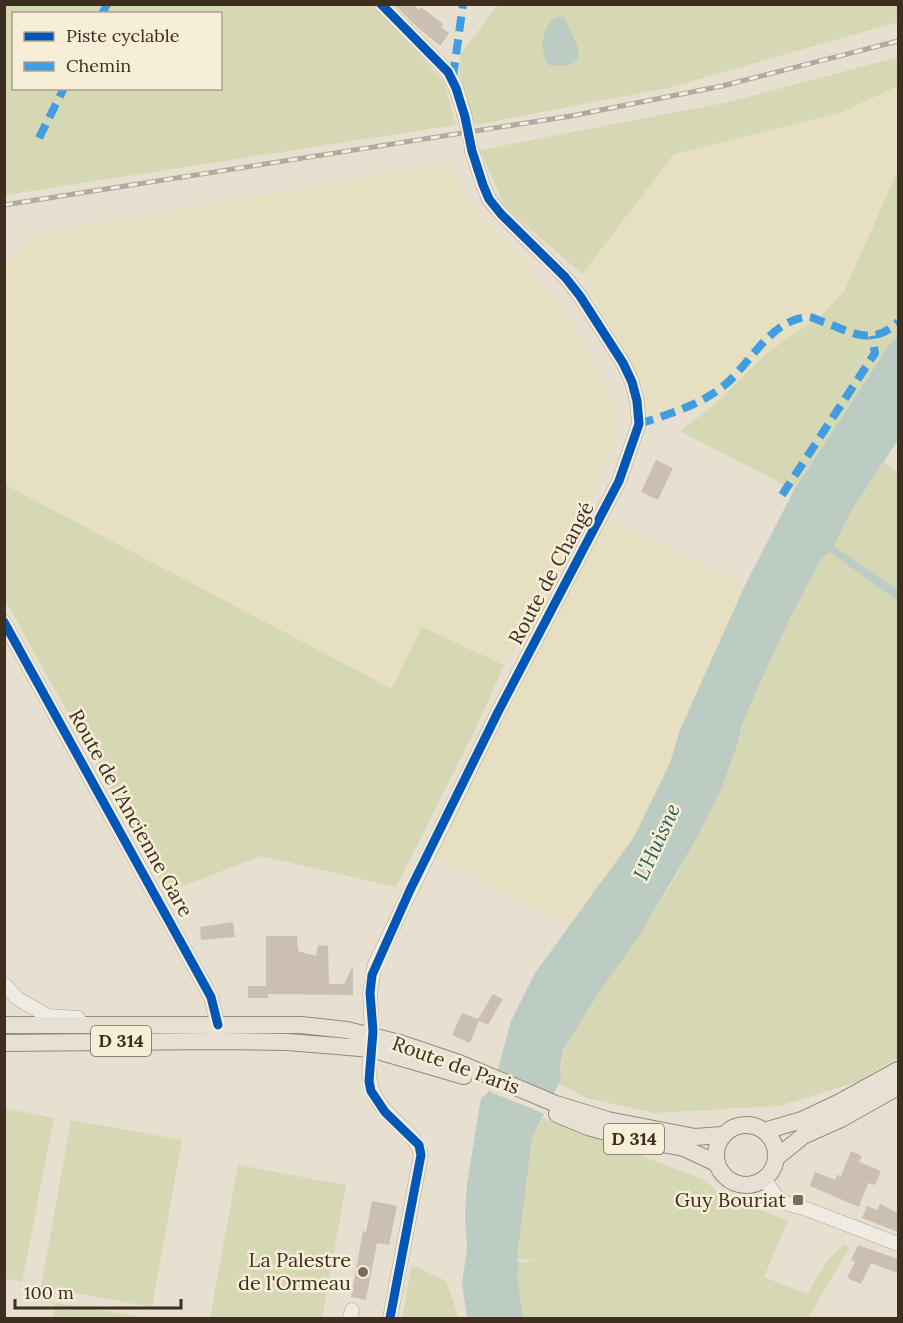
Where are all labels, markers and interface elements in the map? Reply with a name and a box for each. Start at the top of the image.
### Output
legend [12,12,222,90]
text: Piste cyclable [66,24,180,47]
text: Chemin [66,54,131,77]
street label: Route de Changé [502,497,599,648]
street label: Route de l'Ancienne Gare [64,705,199,921]
water label: L'Huisne [627,799,686,884]
road number: D 314 [91,1026,151,1056]
street label: Route de Paris [389,1030,523,1099]
road number: D 314 [604,1124,664,1154]
place label: Guy Bouriat [675,1187,786,1212]
marker: Guy Bouriat [791,1193,805,1207]
place label: La Palestre de l'Ormeau [238,1247,351,1295]
marker: La Palestre de l'Ormeau [356,1265,370,1279]
scale bar [15,1272,182,1310]
text: 100 m [24,1281,74,1304]

